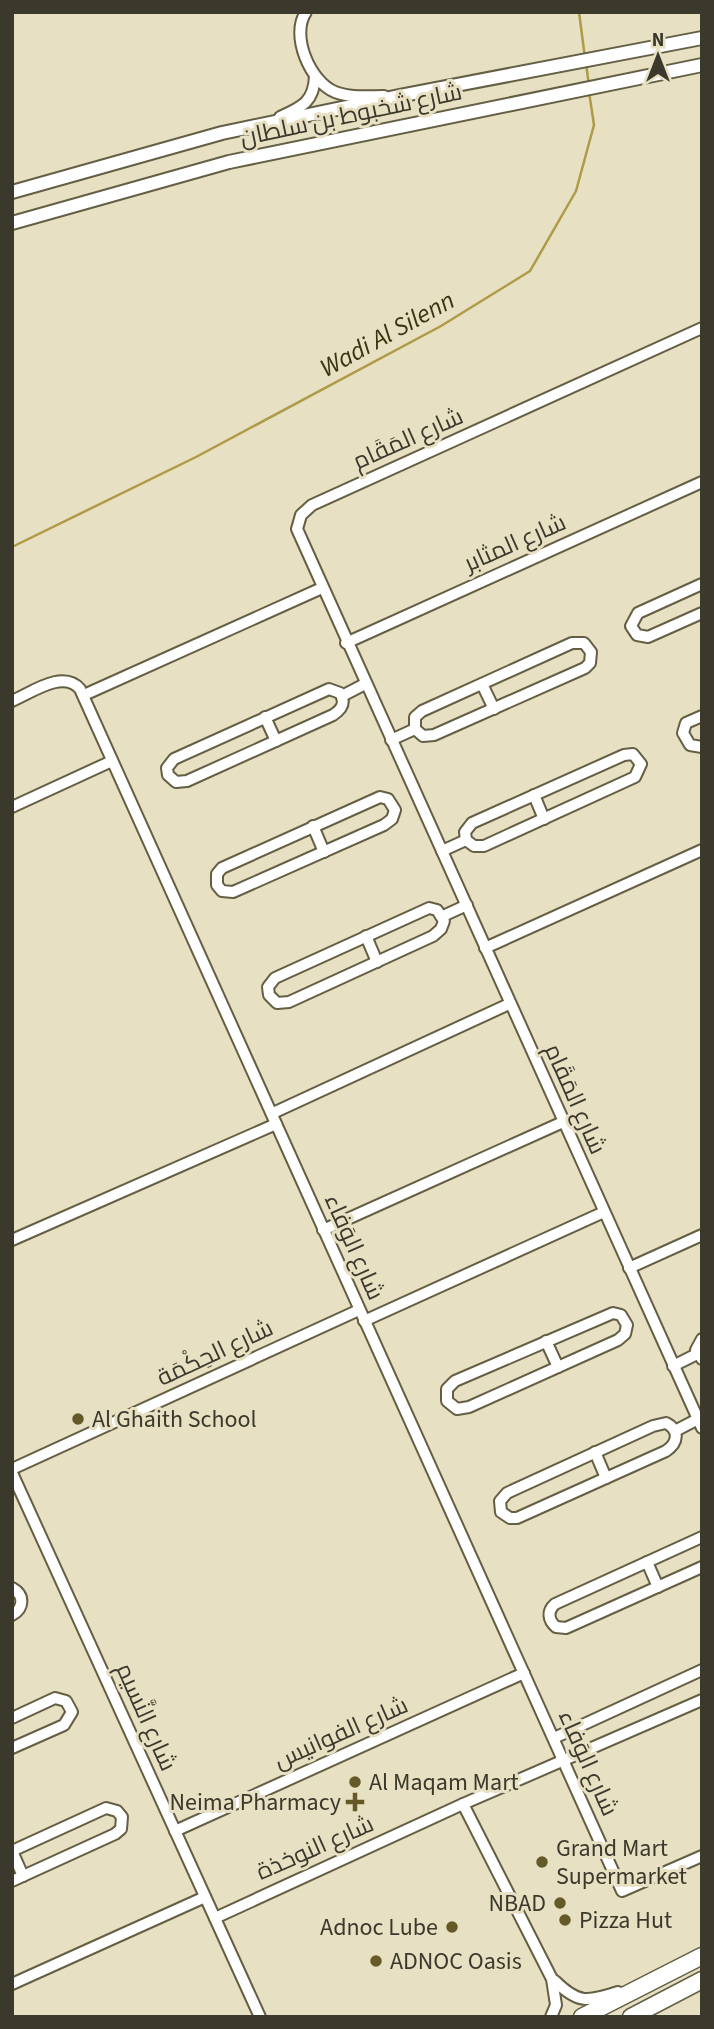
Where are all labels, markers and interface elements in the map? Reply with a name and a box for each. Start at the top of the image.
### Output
north arrow [623,21,693,91]
text: N [652,27,664,54]
street label: شارع شخبوط بن سلطان [237,74,465,156]
water label: Wadi Al Silenn [313,282,461,386]
street label: شارع المَقَام [347,399,469,479]
street label: شارع المثابر [457,505,572,582]
street label: شارع المَقَام [535,1038,615,1160]
street label: شارع الوَفاء [315,1188,393,1306]
street label: شارع الحِكْمَة [151,1311,279,1395]
place label: Al Ghaith School [92,1402,257,1437]
marker: Al Ghaith School [70,1411,86,1427]
street label: شارع النَّسيم [107,1657,185,1777]
street label: شارع الفوانيس [268,1688,414,1778]
street label: شارع الوَفاء [549,1704,627,1822]
place label: Al Maqam Mart [369,1765,519,1800]
marker: Al Maqam Mart [347,1774,363,1790]
place label: Neima Pharmacy [170,1785,341,1820]
marker: Neima Pharmacy [347,1794,363,1810]
street label: شارع النوخذة [251,1806,379,1890]
place label: Grand Mart Supermarket [556,1831,687,1894]
marker: Grand Mart Supermarket [534,1854,550,1870]
place label: NBAD [489,1886,546,1921]
marker: NBAD [552,1895,568,1911]
place label: Pizza Hut [579,1903,672,1938]
place label: Adnoc Lube [320,1910,438,1945]
marker: Pizza Hut [557,1912,573,1928]
marker: Adnoc Lube [444,1919,460,1935]
place label: ADNOC Oasis [390,1944,522,1979]
marker: ADNOC Oasis [368,1953,384,1969]

